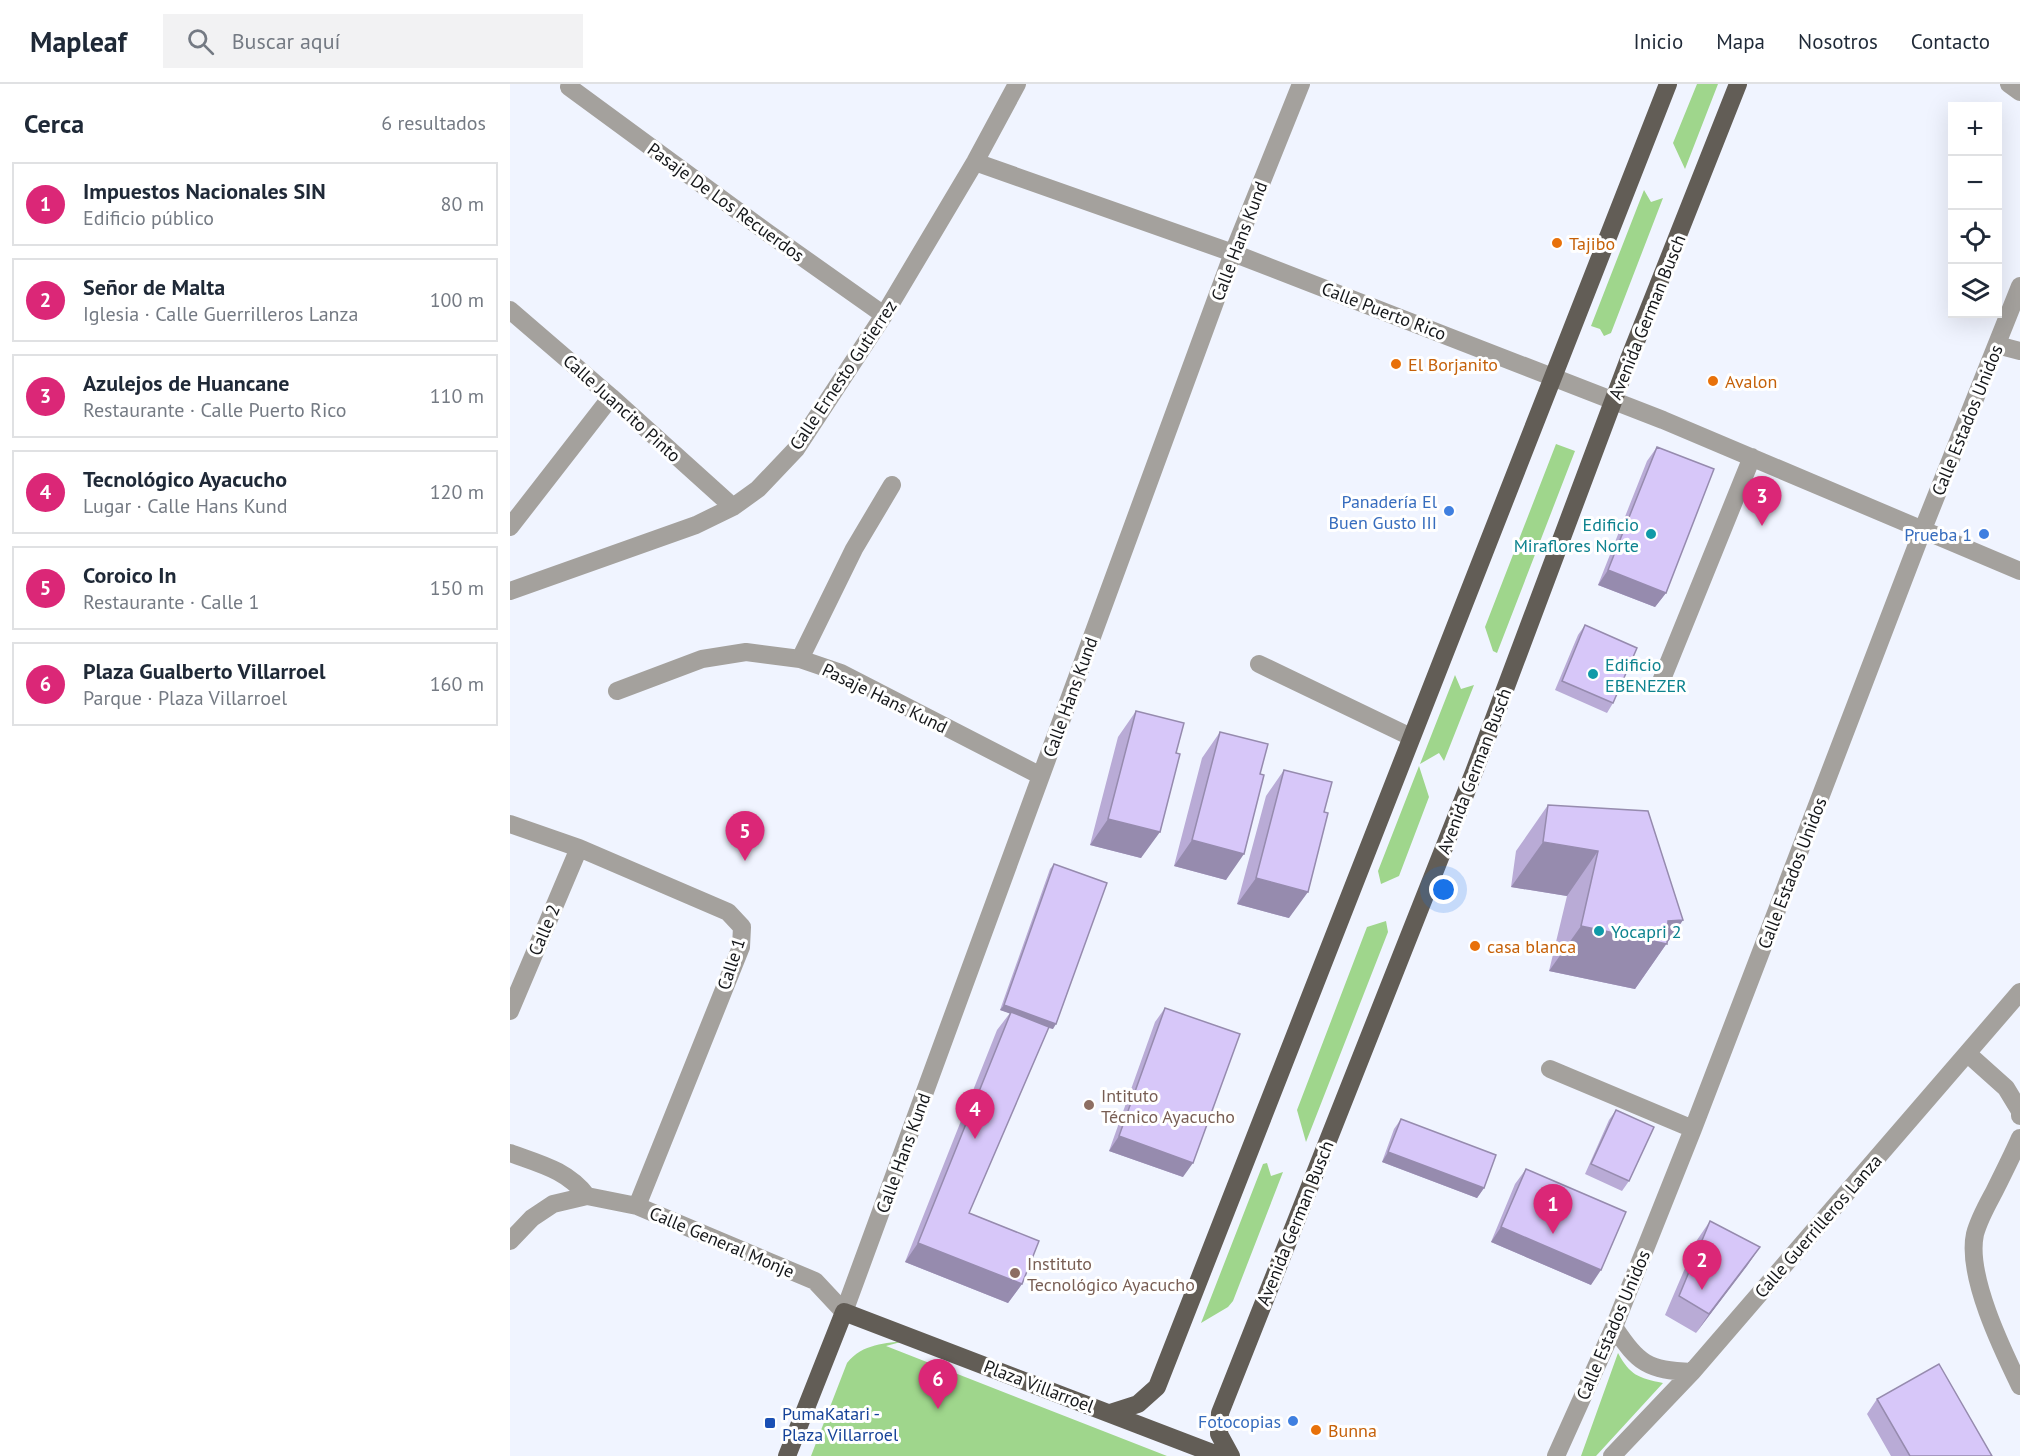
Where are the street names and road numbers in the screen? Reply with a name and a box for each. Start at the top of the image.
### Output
street label: Pasaje De Los Recuerdos [643,137,809,267]
street label: Calle Hans Kund [1206,178,1272,304]
street label: Avenida German Busch [1603,231,1691,403]
street label: Calle Puerto Rico [1318,277,1450,345]
street label: Calle Ernesto Gutierrez [784,296,902,454]
street label: Calle Estados Unidos [1926,341,2008,499]
street label: Calle Juancito Pinto [558,349,686,467]
street label: Calle Hans Kund [1038,634,1102,760]
street label: Pasaje Hans Kund [819,658,951,738]
street label: Avenida German Busch [1432,685,1516,857]
street label: Calle Estados Unidos [1752,794,1832,952]
street label: Calle 2 [523,901,565,959]
street label: Calle 1 [712,935,750,993]
street label: Calle Hans Kund [871,1090,935,1216]
street label: Avenida German Busch [1251,1137,1339,1309]
street label: Calle Guerrilleros Lanza [1749,1149,1887,1303]
street label: Calle General Monje [646,1201,798,1283]
street label: Calle Estados Unidos [1571,1247,1655,1403]
street label: Plaza Villarroel [981,1354,1098,1418]

